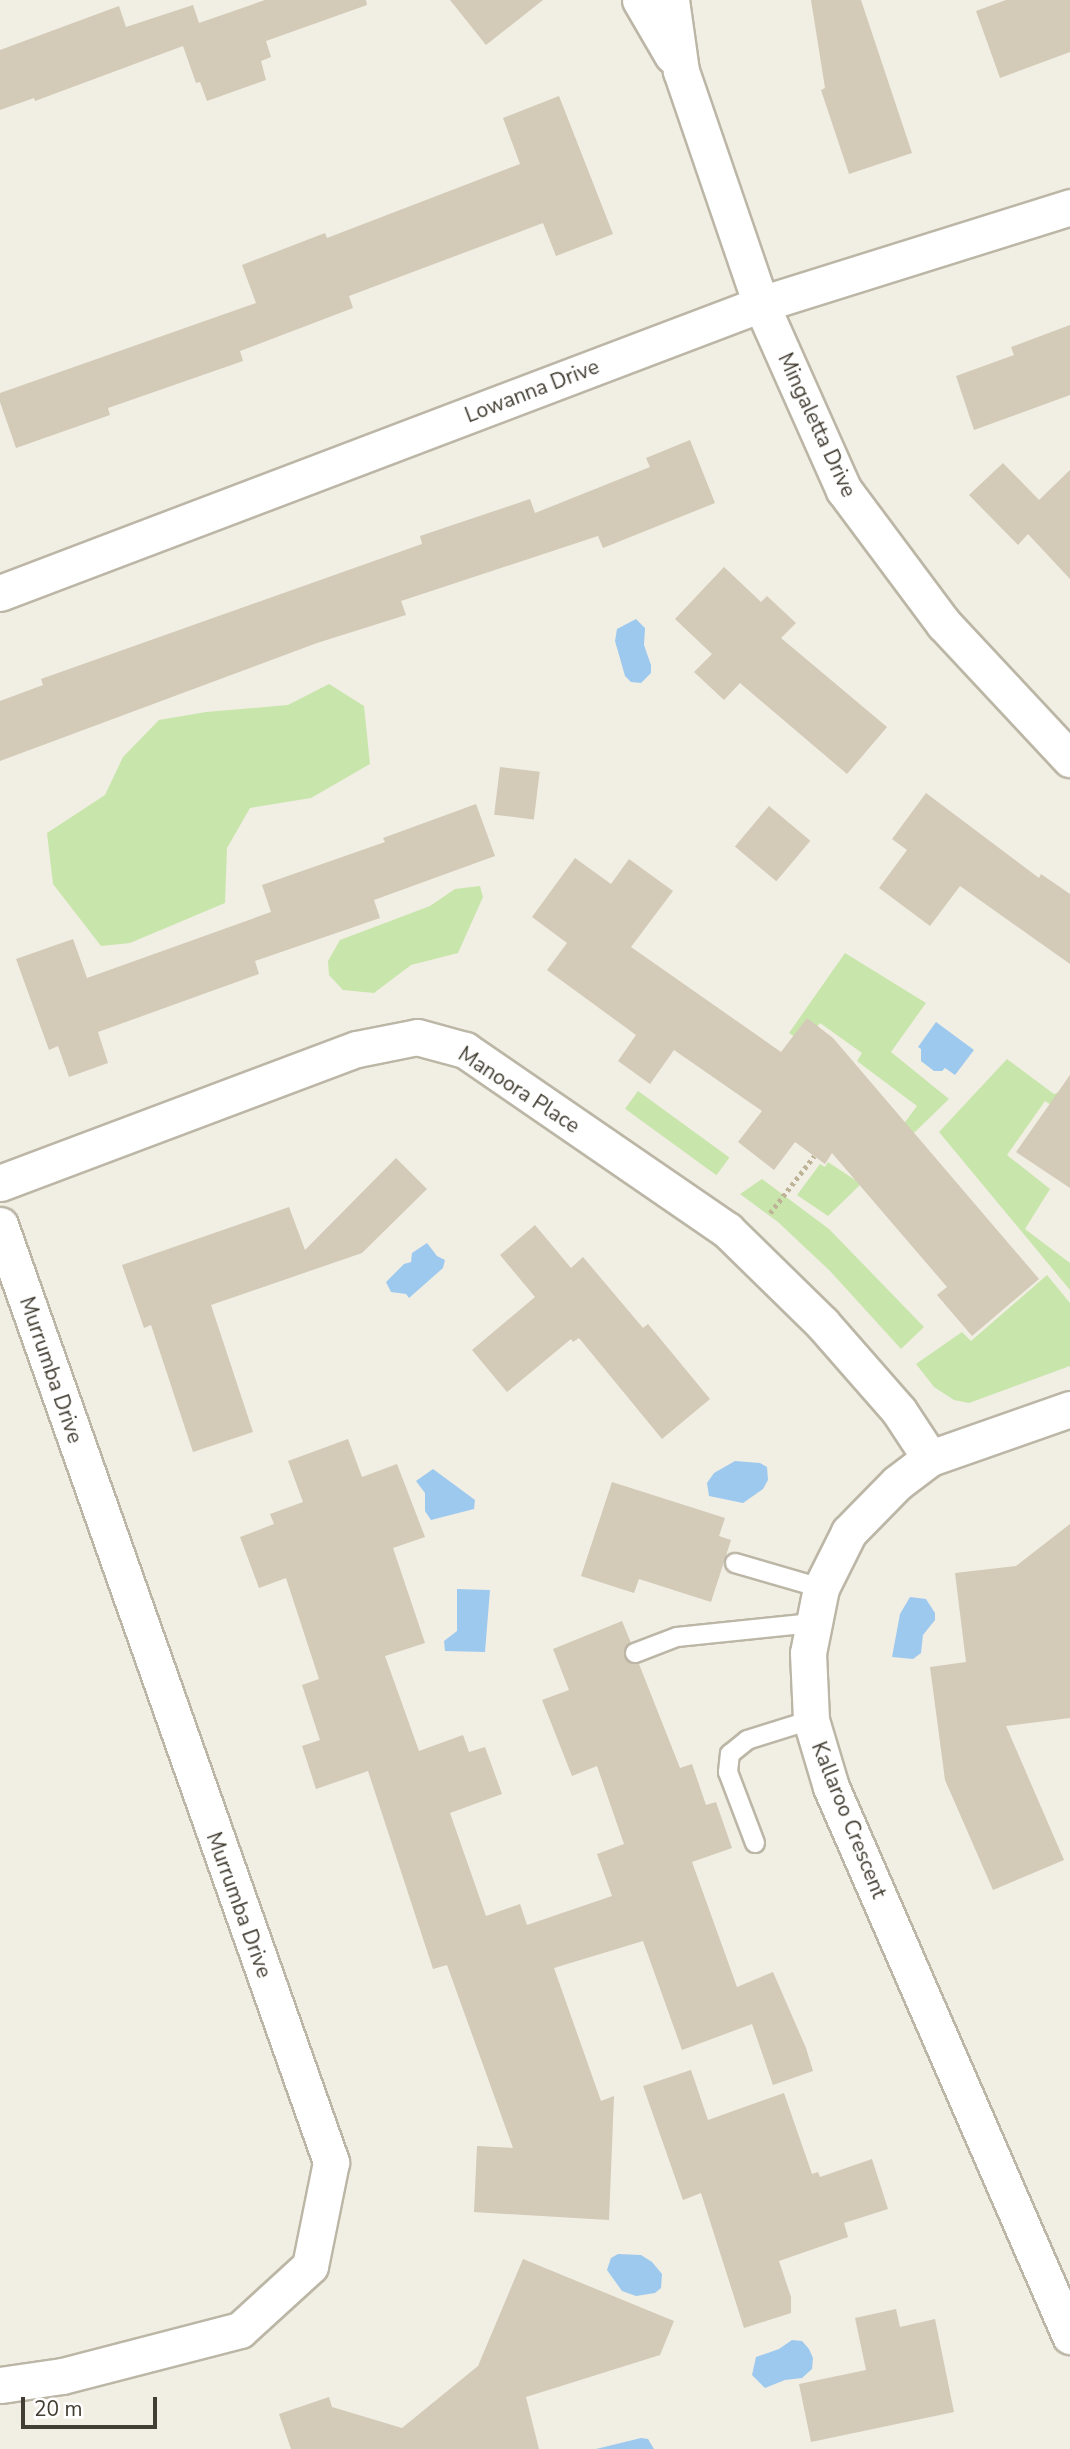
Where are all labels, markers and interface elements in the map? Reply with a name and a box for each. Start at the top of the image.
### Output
street label: Mingaletta Drive [773,349,861,501]
street label: Lowanna Drive [461,354,603,428]
street label: Manoora Place [454,1041,584,1139]
street label: Murrumba Drive [14,1294,88,1446]
street label: Kallaroo Crescent [806,1738,892,1902]
street label: Murrumba Drive [201,1829,277,1981]
scale bar [24,2382,161,2426]
text: 20 m [34,2395,83,2423]

